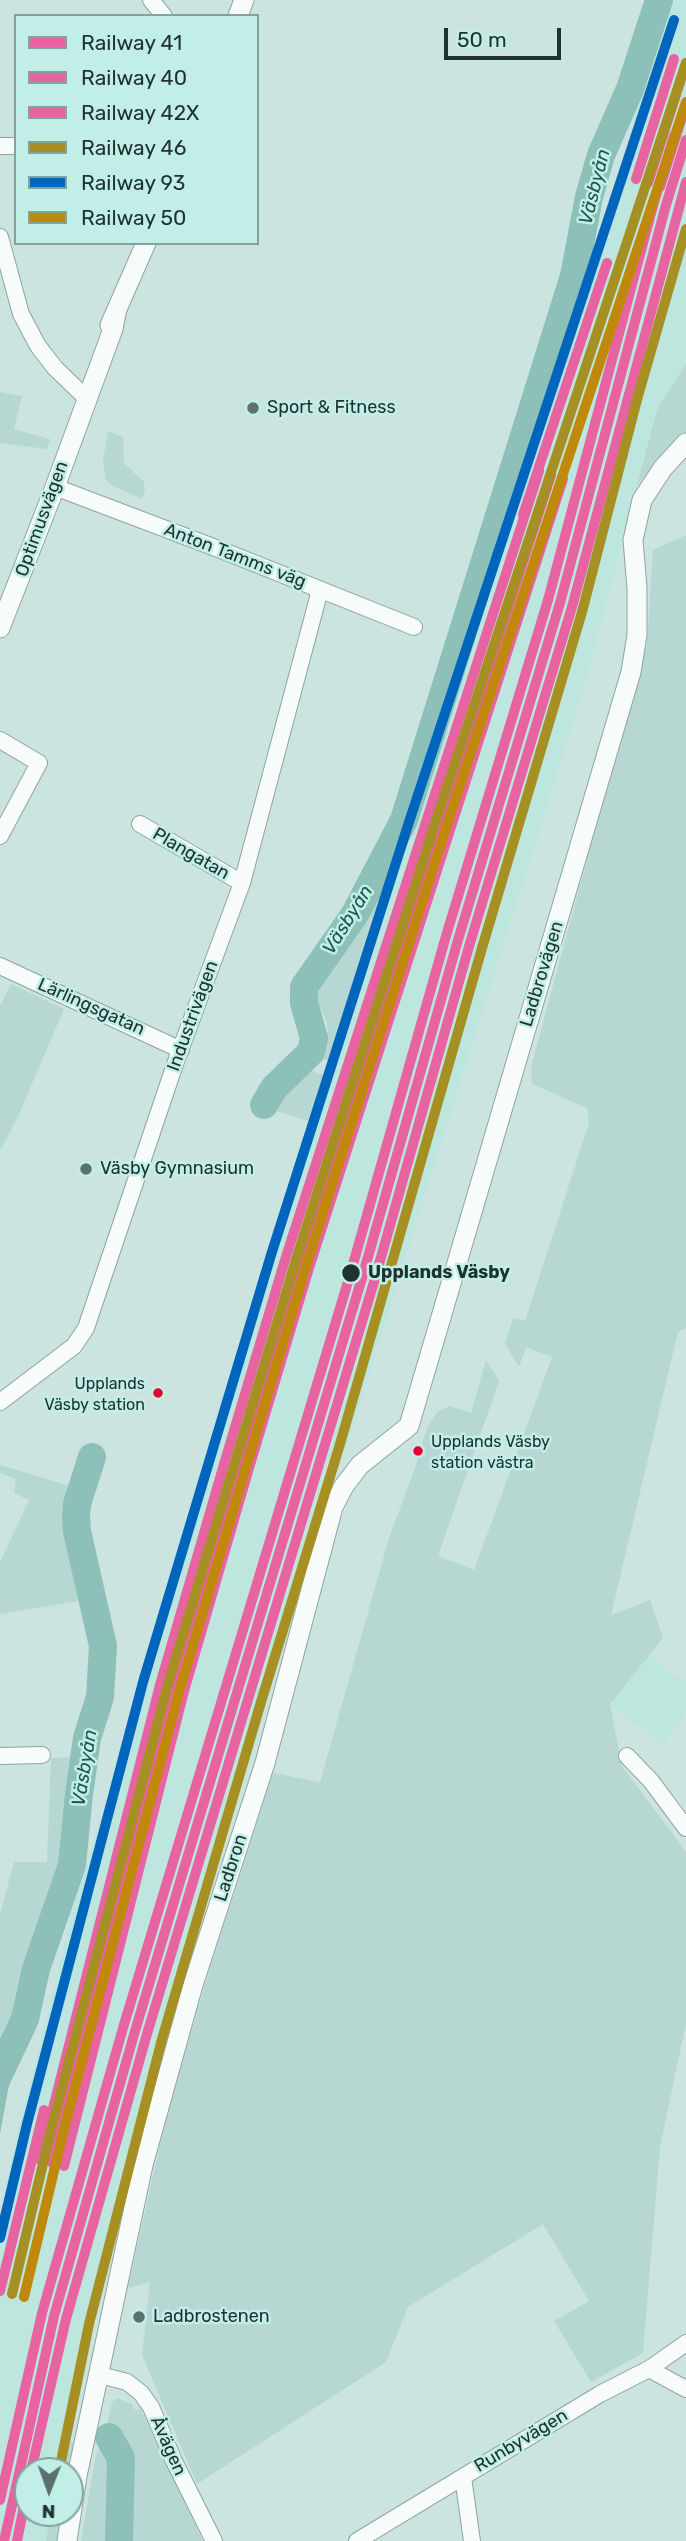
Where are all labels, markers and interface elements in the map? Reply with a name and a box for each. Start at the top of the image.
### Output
legend [14,14,259,245]
scale bar [448,14,565,58]
text: 50 m [457,27,507,52]
text: Railway 41 [81,30,182,55]
text: Railway 40 [81,65,187,90]
text: Railway 42X [81,100,199,125]
text: Railway 46 [81,135,186,160]
water label: Väsbyån [575,147,615,227]
text: Railway 93 [81,170,185,195]
text: Railway 50 [81,205,186,230]
place label: Sport & Fitness [267,397,396,419]
marker: Sport & Fitness [245,400,261,416]
street label: Optimusvägen [11,458,73,580]
street label: Anton Tamms väg [161,519,309,593]
street label: Plangatan [149,823,233,885]
water label: Väsbyån [318,881,378,959]
street label: Ladbrovägen [516,919,568,1029]
street label: Industrivägen [163,958,223,1074]
street label: Lärlingsgatan [34,974,148,1040]
place label: Väsby Gymnasium [100,1158,254,1180]
marker: Väsby Gymnasium [78,1161,94,1177]
marker: Upplands Väsby [340,1262,362,1284]
place label: Upplands Väsby [368,1262,510,1284]
place label: Upplands Väsby station [44,1374,145,1412]
marker: Upplands Väsby station [151,1386,165,1400]
place label: Upplands Väsby station västra [431,1432,550,1470]
marker: Upplands Väsby station västra [411,1444,425,1458]
water label: Väsbyån [68,1728,102,1808]
street label: Ladbron [210,1832,252,1904]
place label: Ladbrostenen [153,2306,270,2328]
marker: Ladbrostenen [131,2309,147,2325]
street label: Runbyvägen [470,2405,572,2477]
street label: Åvägen [145,2413,191,2479]
north arrow [14,2457,84,2527]
text: N [42,2500,56,2523]

